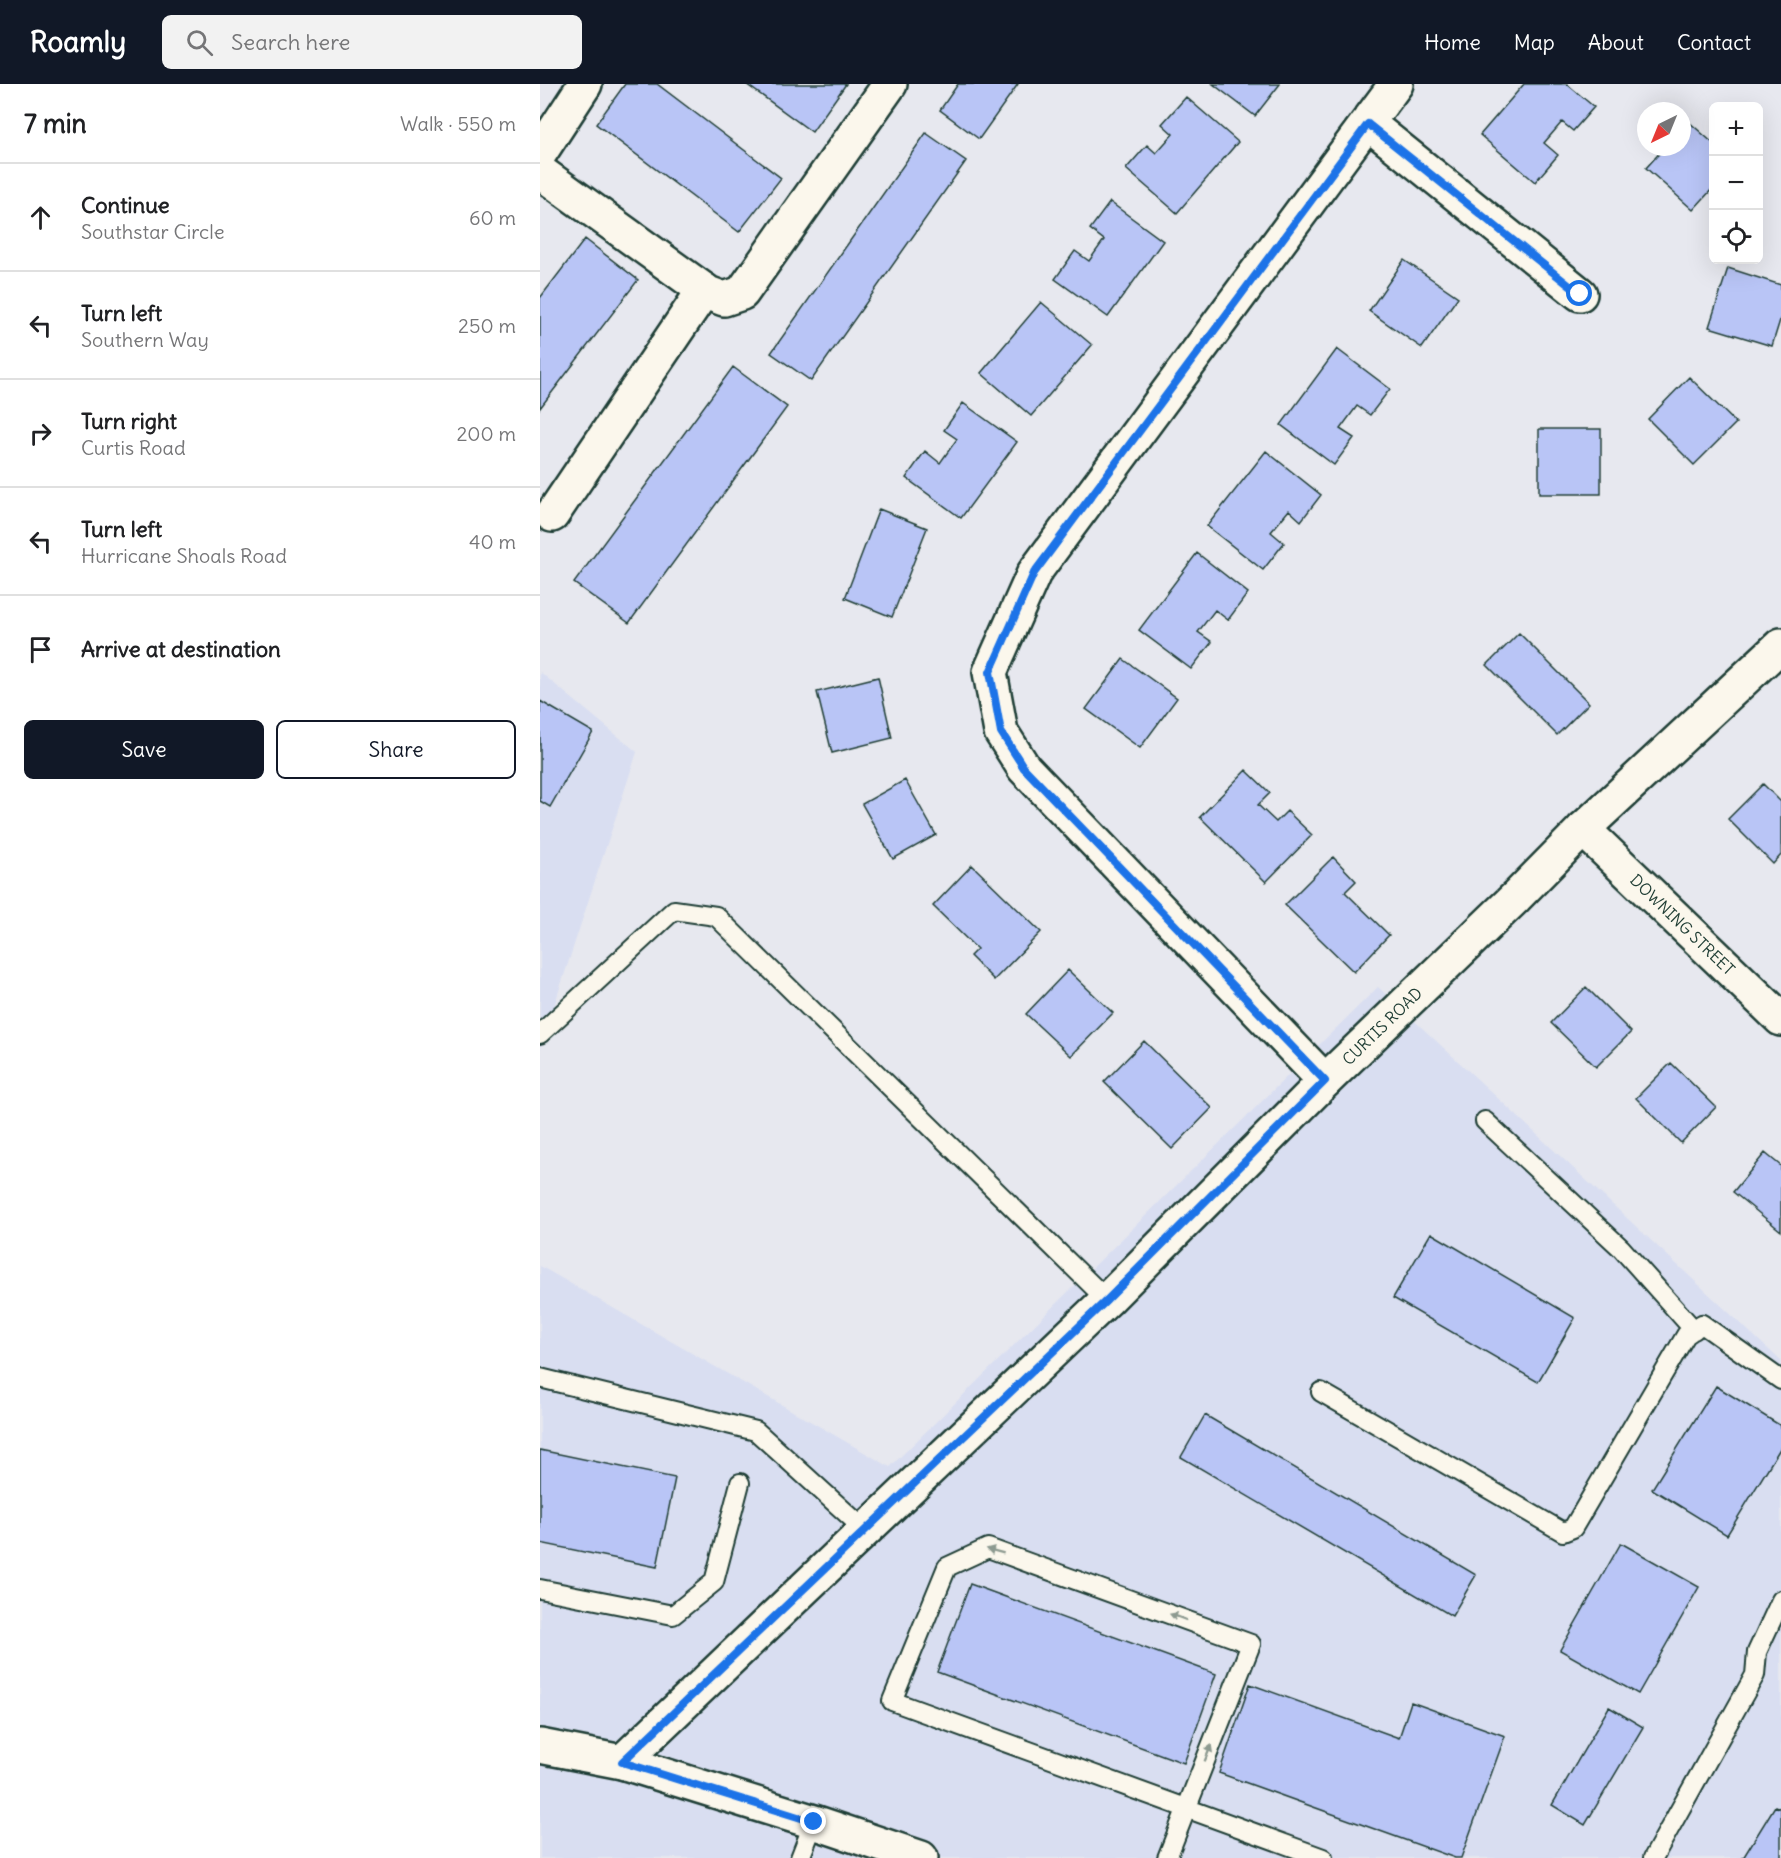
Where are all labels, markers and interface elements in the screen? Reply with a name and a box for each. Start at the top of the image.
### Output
search box [162,15,582,69]
text: Roamly [30,24,126,60]
icon: search [183,26,216,59]
text: Search here [231,28,350,56]
text: Home [1424,29,1481,56]
text: Map [1514,29,1555,56]
text: About [1588,29,1644,56]
text: Contact [1677,29,1751,56]
north arrow [1637,102,1691,156]
map controls [1709,102,1763,264]
button: + [1709,102,1763,156]
text: 7 min [24,107,87,140]
text: Walk · 550 m [400,111,516,136]
button: − [1709,156,1763,210]
text: Continue [81,191,170,219]
icon: ahead [24,201,57,234]
text: 60 m [469,205,516,230]
button: locate [1709,210,1763,264]
text: Southstar Circle [81,219,225,244]
route start [1566,280,1592,306]
text: Turn left [81,299,162,327]
icon: left [24,309,57,342]
text: 250 m [458,313,516,338]
text: Southern Way [81,327,209,352]
text: Turn right [81,407,177,435]
icon: right [24,417,57,450]
text: 200 m [456,421,516,446]
text: Curtis Road [81,435,186,460]
text: Turn left [81,515,162,543]
icon: left [24,525,57,558]
text: 40 m [469,529,516,554]
text: Hurricane Shoals Road [81,543,287,568]
icon: arrive [24,633,57,666]
text: Arrive at destination [81,635,281,663]
button: Save [24,720,264,779]
button: Share [276,720,516,779]
street label: DOWNING STREET [1626,870,1739,979]
street label: CURTIS ROAD [1338,983,1426,1069]
one-way arrow [986,1546,1004,1556]
one-way arrow [1169,1612,1187,1622]
one-way arrow [1203,1743,1213,1761]
route end [800,1808,826,1834]

